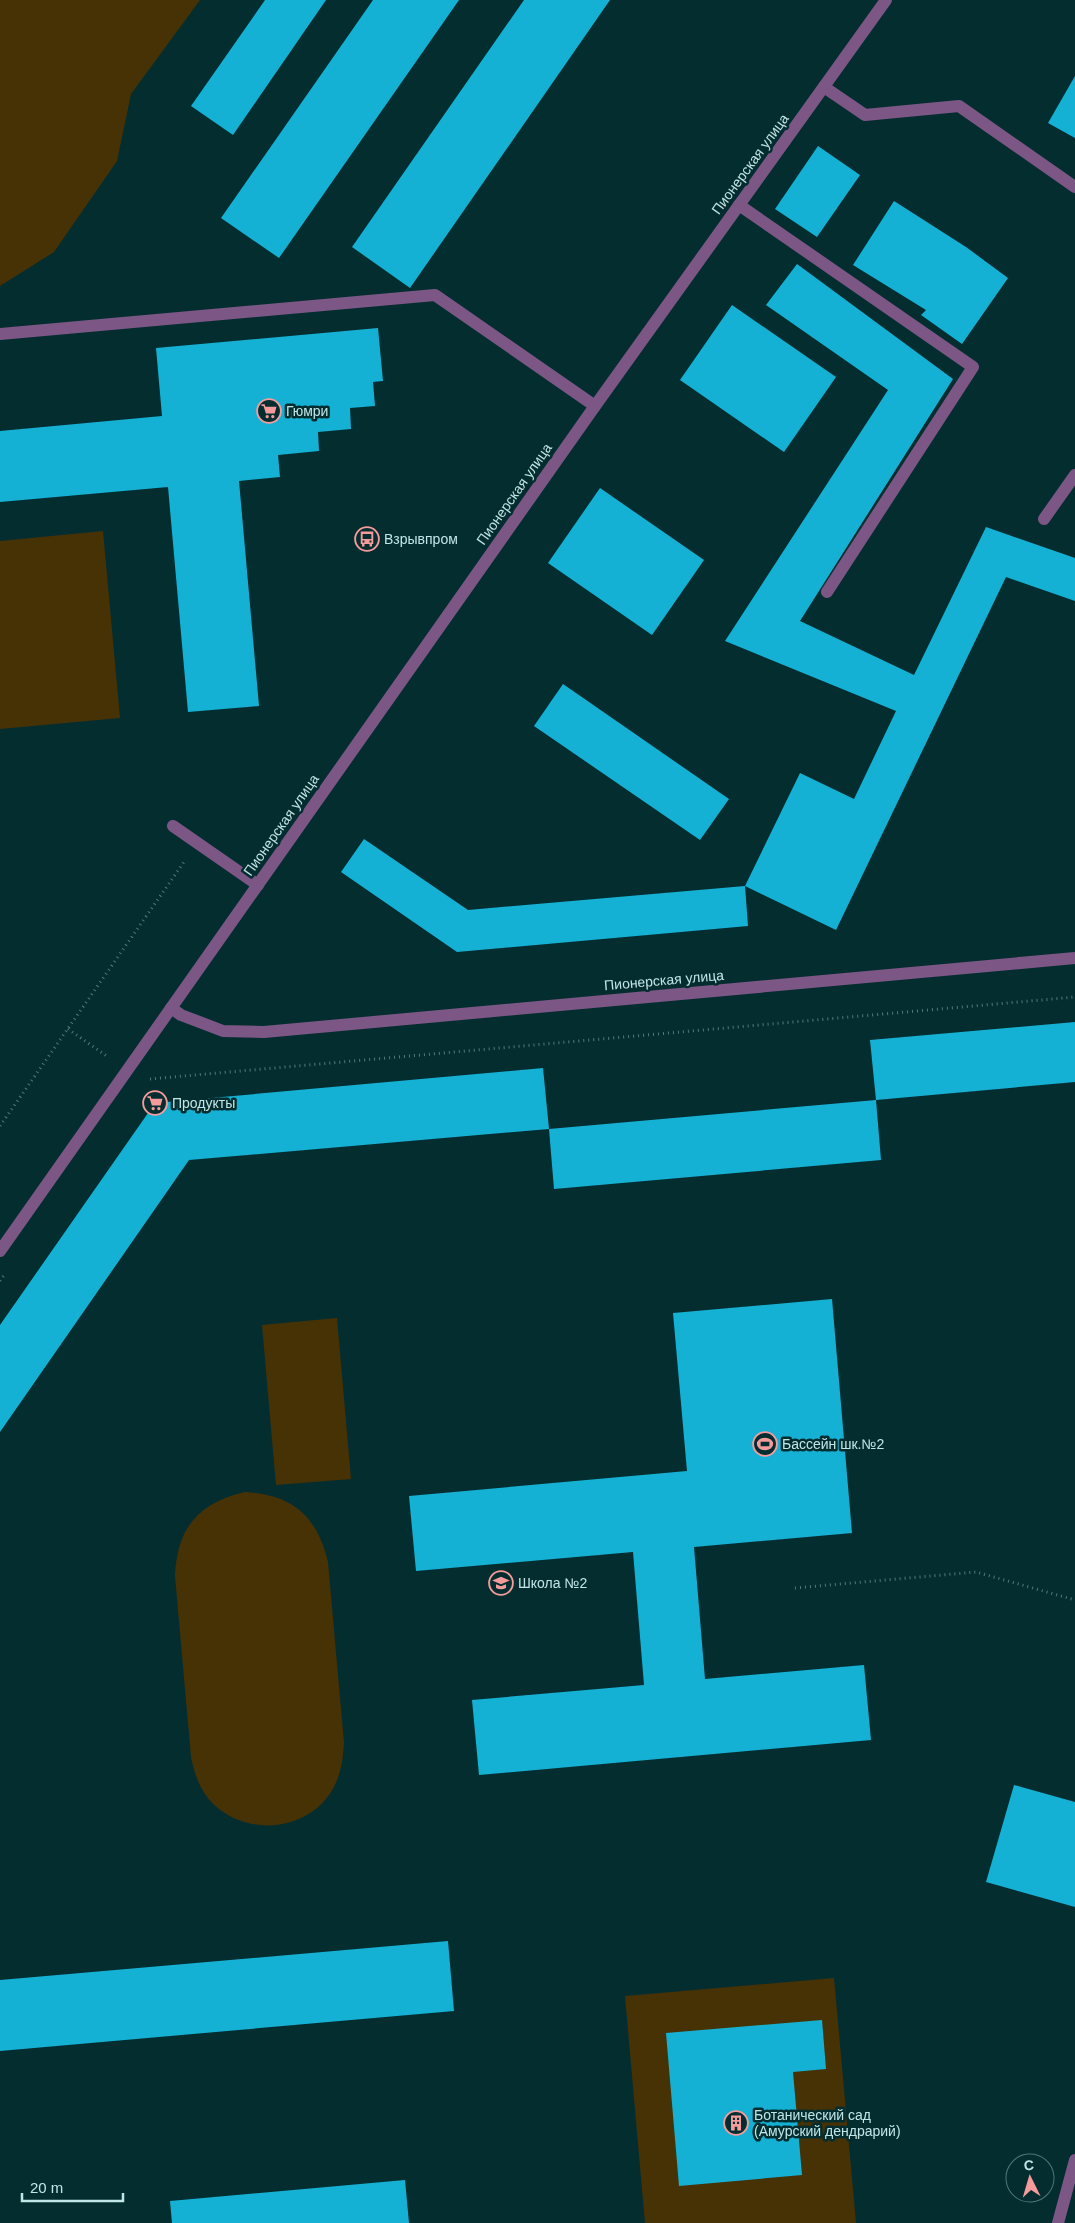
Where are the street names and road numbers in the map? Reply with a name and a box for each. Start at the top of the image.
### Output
street label: Пионерская улица [708,111,792,217]
street label: Пионерская улица [473,440,555,548]
street label: Пионерская улица [240,771,322,879]
street label: Пионерская улица [603,967,725,993]

